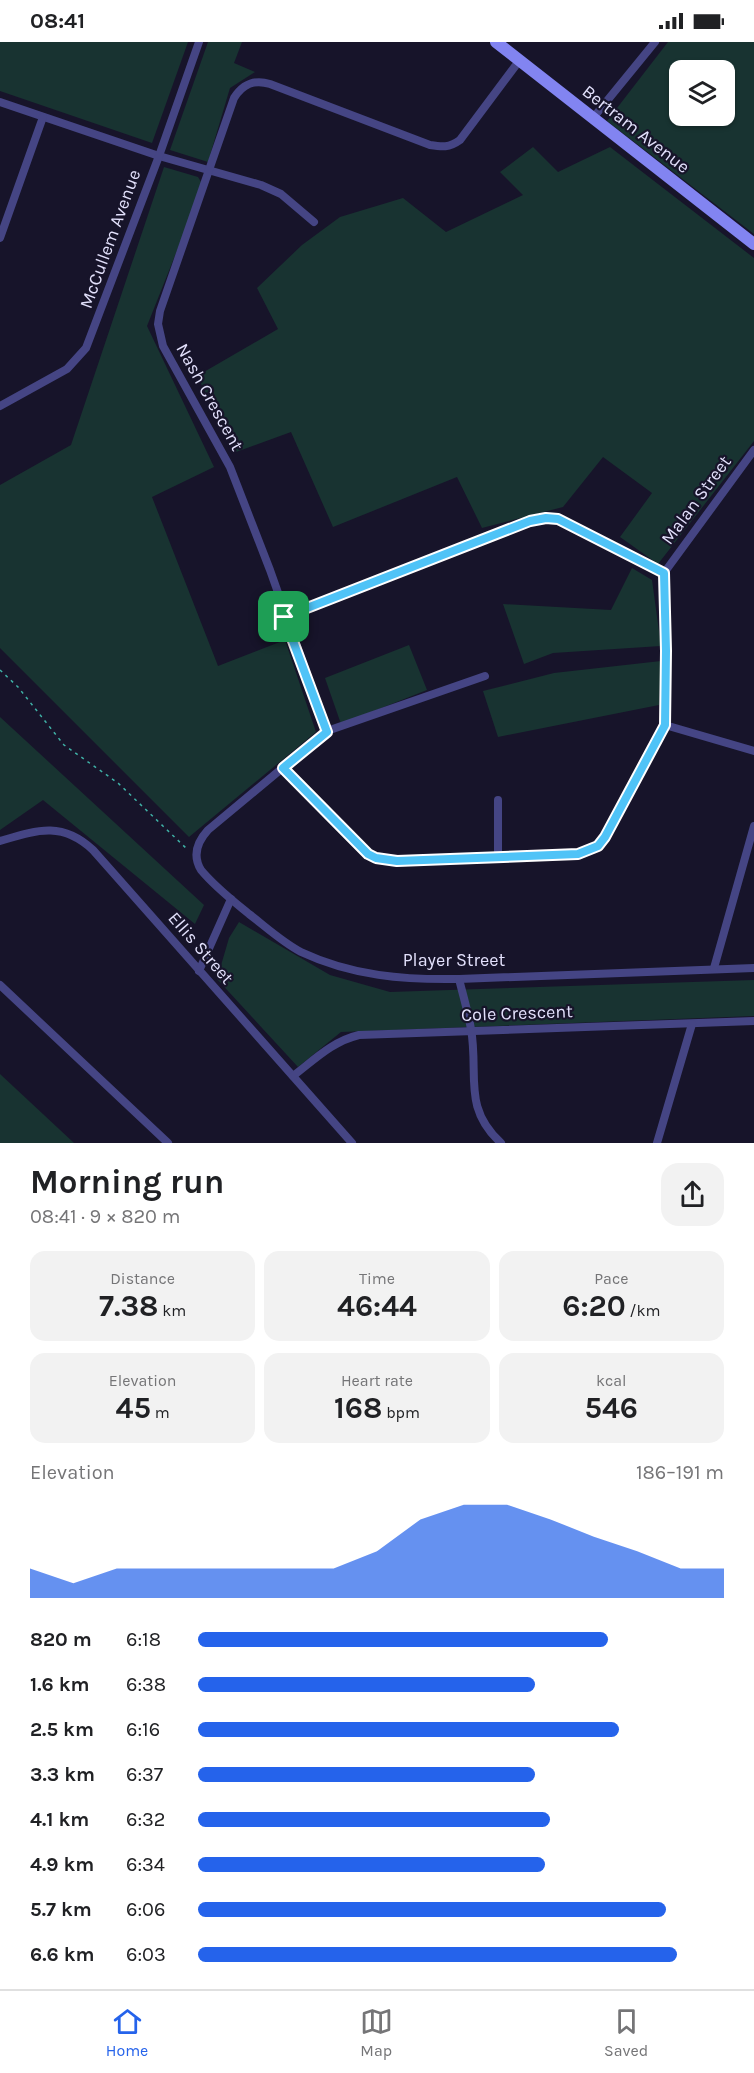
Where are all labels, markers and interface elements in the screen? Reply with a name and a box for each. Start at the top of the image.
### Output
text: 08:41 [30,8,85,34]
map controls [669,60,735,126]
button: layers [669,60,735,126]
street label: Bertram Avenue [578,80,694,178]
street label: McCullem Avenue [75,167,145,311]
street label: Nash Crescent [171,340,249,455]
street label: Malan Street [656,451,736,549]
pin [258,591,309,642]
icon: arrive [267,600,300,633]
street label: Ellis Street [164,907,239,989]
street label: Player Street [403,949,506,971]
street label: Cole Crescent [461,1000,573,1026]
text: Morning run [30,1163,224,1201]
button: share [661,1163,724,1226]
text: 08:41 · 9 × 820 m [30,1205,180,1228]
text: Distance [110,1269,175,1288]
text: Time [359,1269,395,1288]
text: Pace [594,1269,628,1288]
text: 7.38 [99,1288,158,1324]
text: 46:44 [337,1288,417,1324]
text: 6:20 [562,1288,626,1324]
text: km [158,1301,186,1320]
text: /km [626,1301,660,1320]
text: Elevation [109,1371,177,1390]
text: Heart rate [341,1371,413,1390]
text: kcal [596,1371,627,1390]
text: 45 [116,1390,151,1426]
text: 168 [334,1390,382,1426]
text: 546 [585,1390,638,1426]
text: m [151,1403,170,1422]
text: bpm [382,1403,420,1422]
text: Elevation [30,1461,115,1484]
text: 186–191 m [636,1461,724,1484]
text: 820 m [30,1628,92,1651]
text: 6:18 [126,1628,161,1651]
text: 1.6 km [30,1673,89,1696]
text: 6:38 [126,1673,166,1696]
text: 2.5 km [30,1718,94,1741]
text: 6:16 [126,1718,160,1741]
text: 3.3 km [30,1763,95,1786]
text: 6:37 [126,1763,163,1786]
text: 4.1 km [30,1808,89,1831]
text: 6:32 [126,1808,165,1831]
text: 4.9 km [30,1853,94,1876]
text: 6:34 [126,1853,165,1876]
text: 5.7 km [30,1898,92,1921]
text: 6:06 [126,1898,165,1921]
text: 6.6 km [30,1943,94,1966]
text: 6:03 [126,1943,166,1966]
tab: Home [106,2005,148,2060]
tab: Map [360,2005,393,2060]
tab: Saved [604,2005,648,2060]

